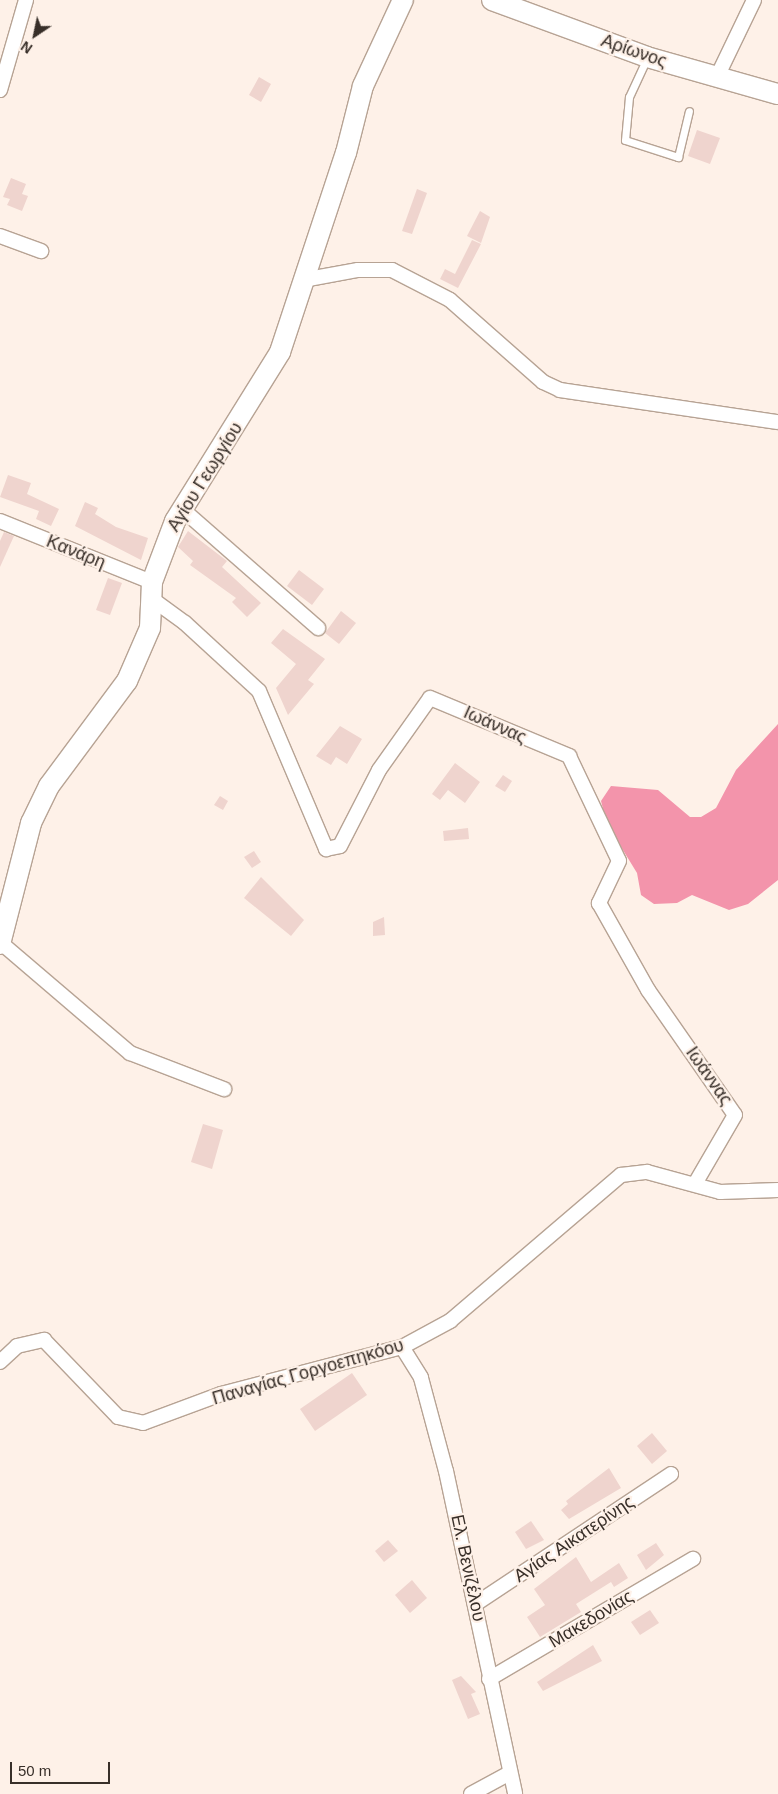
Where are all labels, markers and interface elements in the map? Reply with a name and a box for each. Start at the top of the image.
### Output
north arrow [10,10,60,60]
street label: Αρίωνος [598,30,670,72]
text: N [18,38,35,57]
street label: Αγίου Γεωργίου [163,418,247,536]
street label: Κανάρη [43,530,109,574]
street label: Ιωάννας [460,702,530,748]
street label: Ιωάννας [681,1043,737,1109]
street label: Παναγίας Γοργοεπηκόου [210,1334,406,1410]
street label: Αγίας Αικατερίνης [510,1491,638,1587]
street label: Ελ. Βενιζέλου [446,1513,490,1623]
street label: Μακεδονίας [545,1585,637,1653]
scale bar [12,1752,112,1784]
text: 50 m [18,1762,51,1779]

